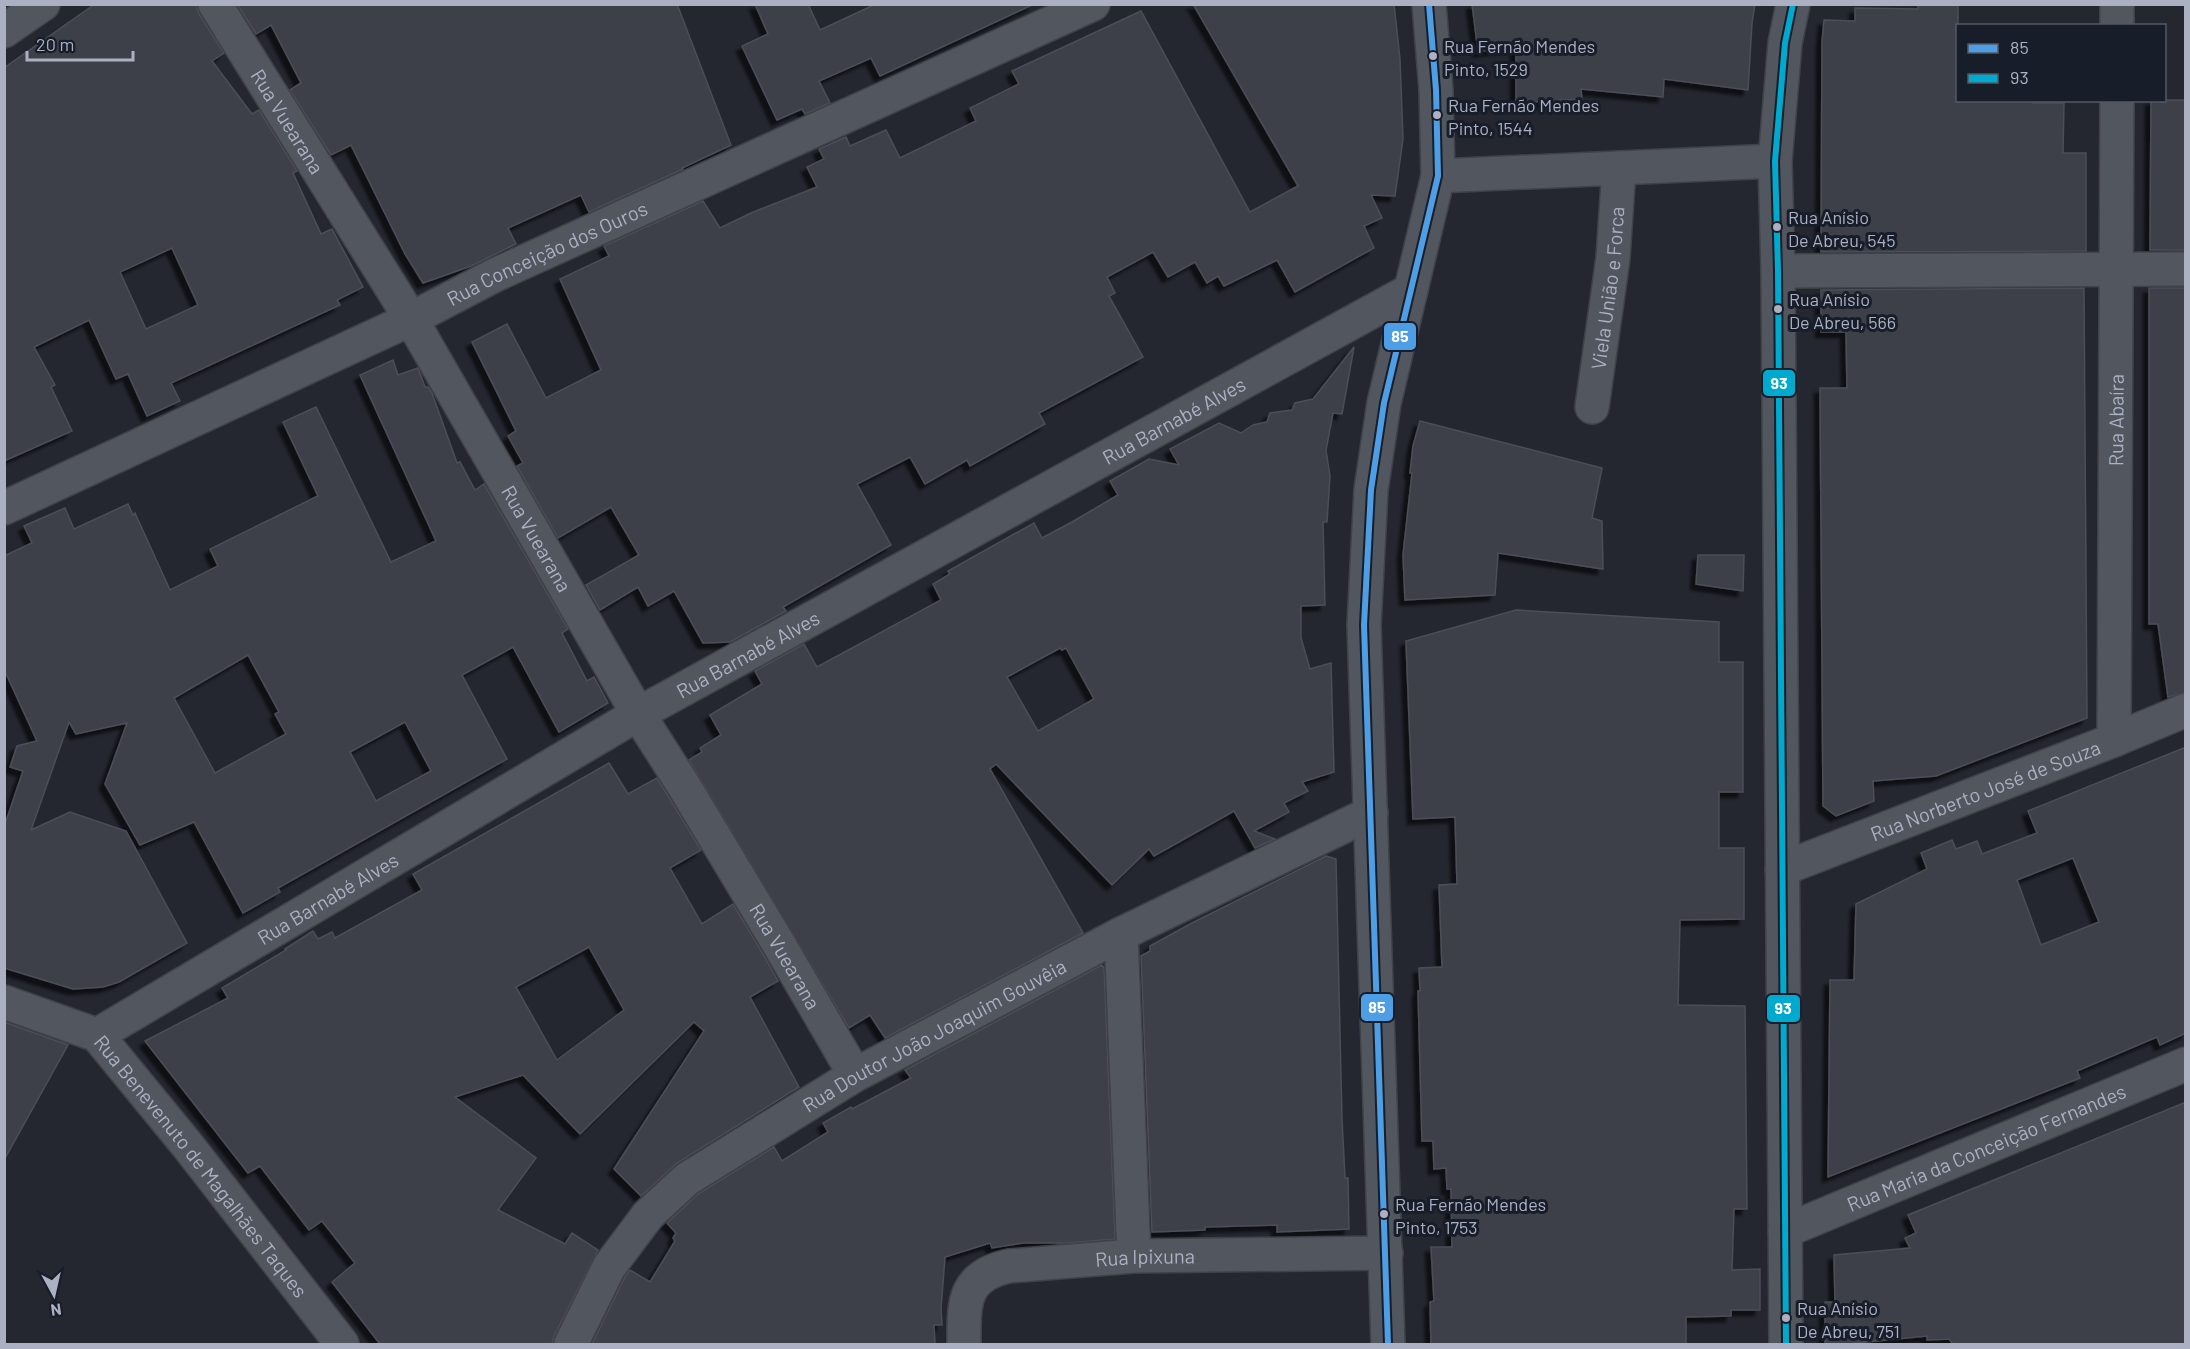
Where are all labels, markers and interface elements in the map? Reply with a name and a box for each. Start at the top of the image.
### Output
scale bar [27,24,134,62]
legend [1956,24,2166,102]
text: 20 m [36,33,74,55]
place label: Rua Fernão Mendes Pinto, 1529 [1444,35,1595,80]
text: 85 [2010,36,2029,58]
marker: Rua Fernão Mendes Pinto, 1529 [1427,50,1439,62]
street label: Rua Vuearana [246,64,329,178]
text: 93 [2010,66,2029,88]
place label: Rua Fernão Mendes Pinto, 1544 [1448,94,1599,139]
marker: Rua Fernão Mendes Pinto, 1544 [1431,109,1443,121]
street label: Rua Conceição dos Ouros [443,196,651,310]
street label: Viela União e Forca [1585,206,1628,371]
place label: Rua Anísio De Abreu, 545 [1788,206,1896,251]
marker: Rua Anísio De Abreu, 545 [1771,221,1783,233]
place label: Rua Anísio De Abreu, 566 [1789,288,1896,333]
marker: Rua Anísio De Abreu, 566 [1772,303,1784,315]
line badge: 85 [1383,322,1417,351]
text: 85 [1391,326,1409,345]
line badge: 93 [1762,369,1796,397]
street label: Rua Barnabé Alves [1098,371,1249,469]
text: 93 [1770,373,1788,392]
street label: Rua Abaíra [2103,374,2128,466]
street label: Rua Vuearana [497,481,577,596]
street label: Rua Barnabé Alves [672,605,823,703]
street label: Rua Norberto José de Souza [1867,735,2104,846]
street label: Rua Barnabé Alves [253,847,402,949]
street label: Rua Vuearana [745,899,826,1013]
street label: Rua Doutor João Joaquim Gouvêia [798,953,1070,1117]
line badge: 85 [1360,993,1394,1022]
line badge: 93 [1766,994,1801,1023]
text: 85 [1368,997,1386,1016]
text: 93 [1774,998,1792,1017]
street label: Rua Benevenuto de Magalhães Taques [90,1030,313,1302]
street label: Rua Maria da Conceição Fernandes [1843,1078,2129,1216]
place label: Rua Fernão Mendes Pinto, 1753 [1395,1193,1546,1238]
marker: Rua Fernão Mendes Pinto, 1753 [1378,1208,1390,1220]
street label: Rua Ipixuna [1094,1243,1195,1271]
north arrow [24,1265,84,1325]
place label: Rua Anísio De Abreu, 751 [1797,1297,1900,1342]
text: N [50,1300,63,1320]
marker: Rua Anísio De Abreu, 751 [1780,1312,1792,1324]

